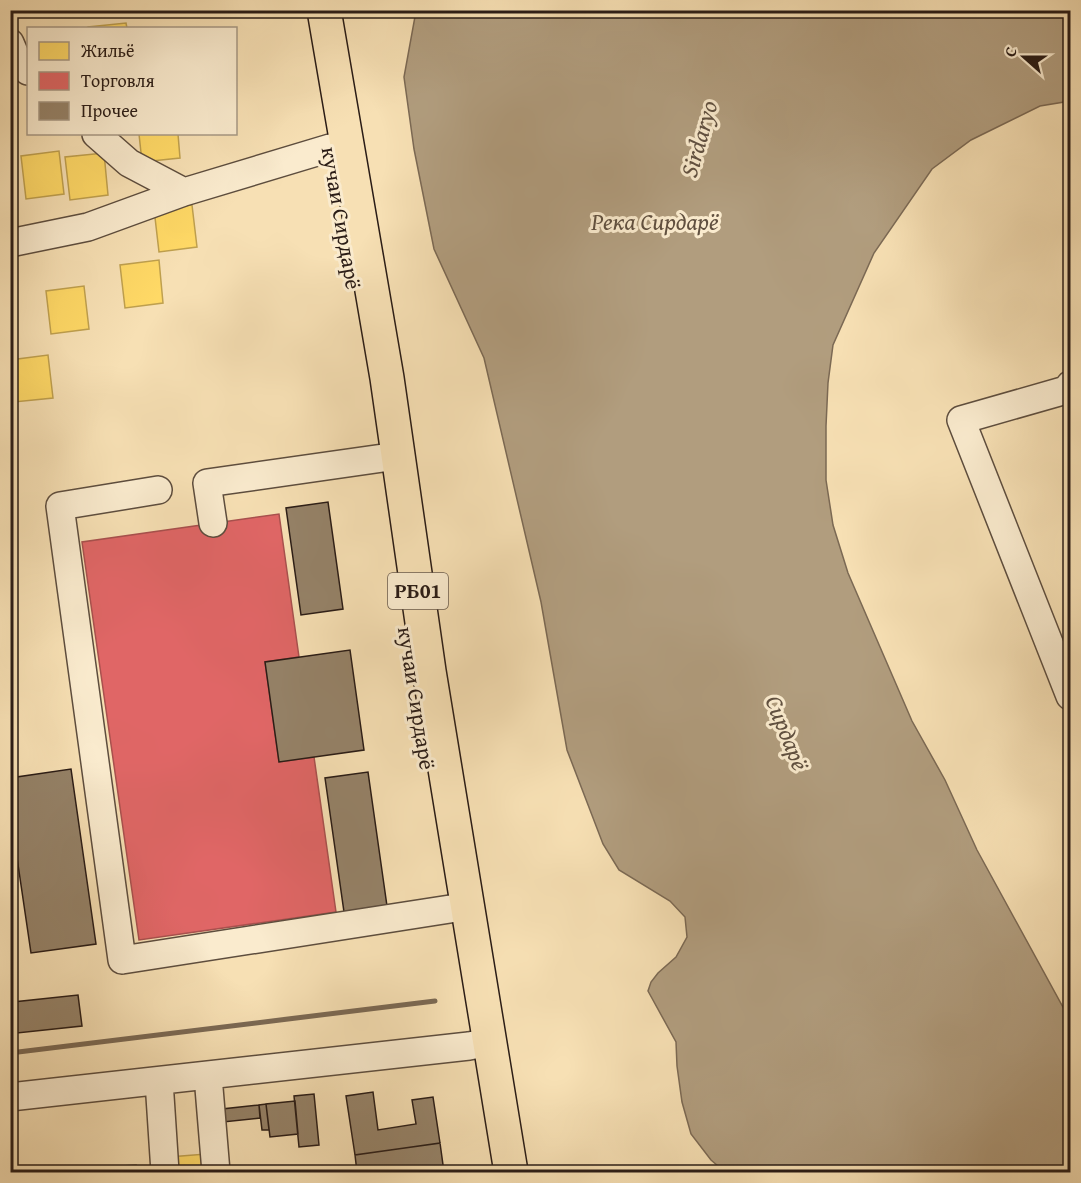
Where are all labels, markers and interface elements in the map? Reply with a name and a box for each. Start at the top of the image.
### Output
legend [27,27,237,135]
north arrow [994,27,1054,87]
text: Жильё [80,37,135,64]
text: С [997,43,1023,60]
text: Торговля [81,67,155,94]
water label: Sirdaryo [671,96,726,181]
text: Прочее [81,97,138,124]
street label: кучаи Сирдарё [314,144,370,292]
water label: Река Сирдарё [590,204,719,239]
road number: РБ01 [388,573,448,609]
street label: кучаи Сирдарё [390,624,444,772]
water label: Сирдарё [757,690,818,776]

